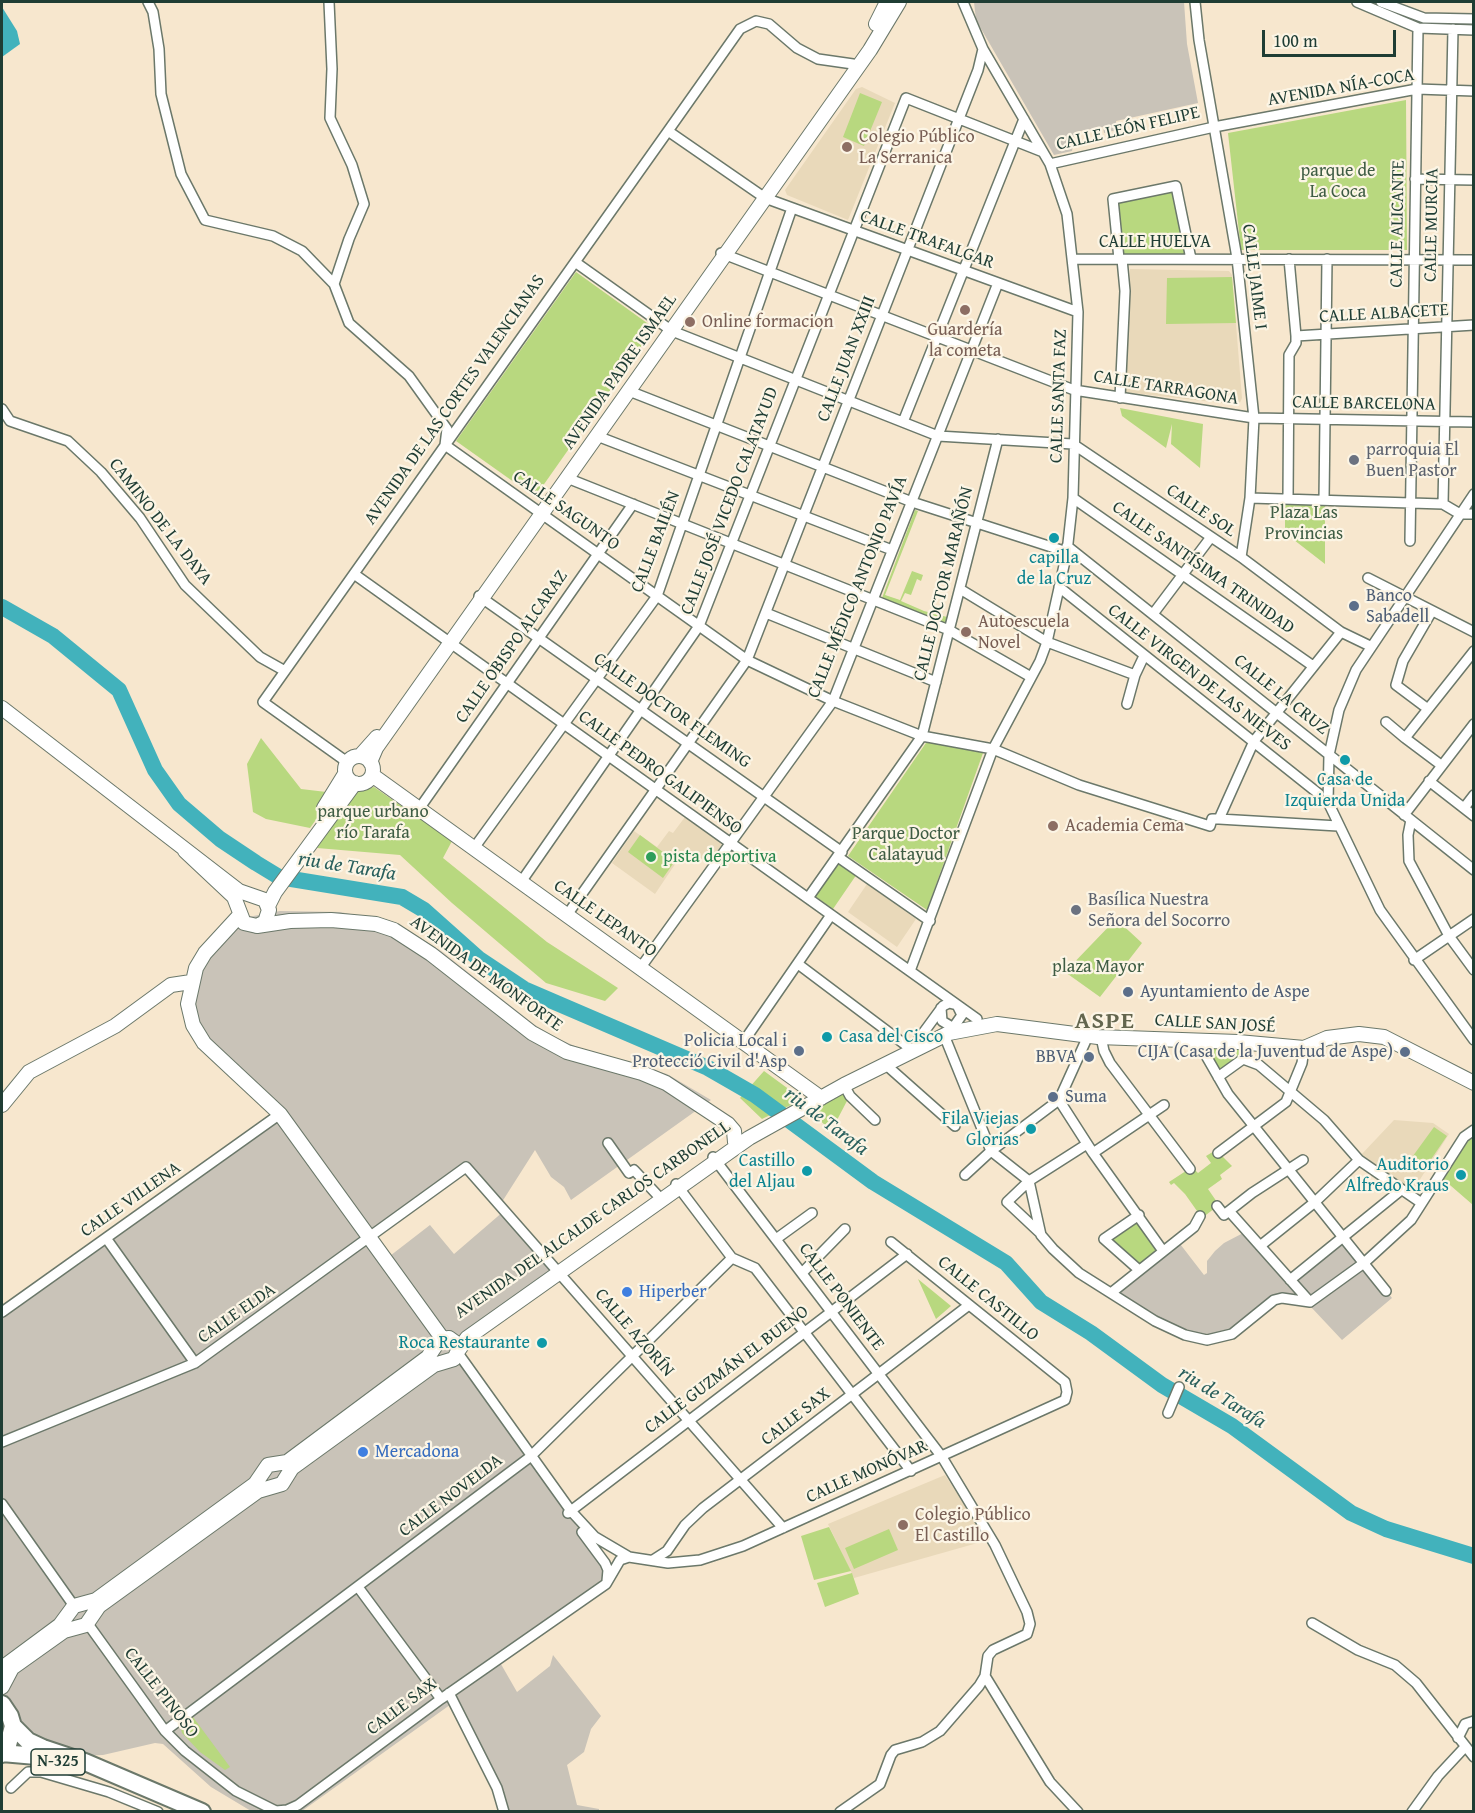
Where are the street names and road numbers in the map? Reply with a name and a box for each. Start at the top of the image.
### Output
street label: AVENIDA NÍA-COCA [1266,64,1416,112]
street label: CALLE LEÓN FELIPE [1054,102,1202,156]
street label: CALLE ALICANTE [1386,160,1410,288]
street label: CALLE MURCIA [1420,168,1444,282]
street label: CALLE TRAFALGAR [857,206,997,274]
street label: CALLE JAIME I [1237,223,1271,331]
street label: CALLE HUELVA [1099,231,1211,253]
street label: AVENIDA DE LAS CORTES VALENCIANAS [360,271,550,529]
street label: AVENIDA PADRE ISMAEL [558,290,682,454]
street label: CALLE JUAN XXIII [813,293,881,425]
street label: CALLE ALBACETE [1319,300,1449,328]
street label: CALLE SANTA FAZ [1046,329,1072,463]
street label: CALLE TARRAGONA [1092,366,1240,410]
street label: CALLE JOSÉ VICEDO CALATAYUD [677,384,783,618]
street label: CALLE BARCELONA [1292,392,1436,416]
street label: CAMINO DE LA DAYA [104,454,216,590]
street label: CALLE SAGUNTO [508,466,624,556]
street label: CALLE MÉDICO ANTONIO PAVÍA [803,473,913,701]
street label: CALLE SOL [1162,480,1240,542]
street label: CALLE DOCTOR MARAÑÓN [909,485,979,683]
street label: CALLE BAILÉN [627,488,685,596]
street label: CALLE SANTÍSIMA TRINIDAD [1108,497,1298,639]
street label: CALLE OBISPO ALCARAZ [451,566,573,728]
street label: CALLE VIRGEN DE LAS NIEVES [1103,600,1295,756]
street label: CALLE DOCTOR FLEMING [589,648,755,774]
street label: CALLE LA CRUZ [1229,650,1333,740]
street label: CALLE PEDRO GALIPIENSO [574,706,746,840]
street label: CALLE LEPANTO [549,875,661,963]
street label: AVENIDA DE MONFORTE [405,911,567,1037]
street label: CALLE SAN JOSÉ [1154,1010,1276,1038]
street label: AVENIDA DEL ALCALDE CARLOS CARBONELL [451,1116,735,1324]
street label: CALLE VILLENA [77,1157,185,1243]
street label: CALLE PONIENTE [794,1239,888,1355]
street label: CALLE CASTILLO [933,1252,1043,1346]
street label: CALLE ELDA [194,1279,280,1349]
street label: CALLE AZORÍN [590,1284,678,1382]
street label: CALLE GUZMÁN EL BUENO [641,1301,813,1439]
street label: CALLE SAX [757,1383,835,1451]
street label: CALLE MONÓVAR [803,1436,931,1508]
street label: CALLE NOVELDA [395,1450,507,1542]
street label: CALLE PINOSO [119,1644,203,1742]
street label: CALLE SAX [363,1674,441,1740]
road number: N-325 [31,1749,85,1775]

